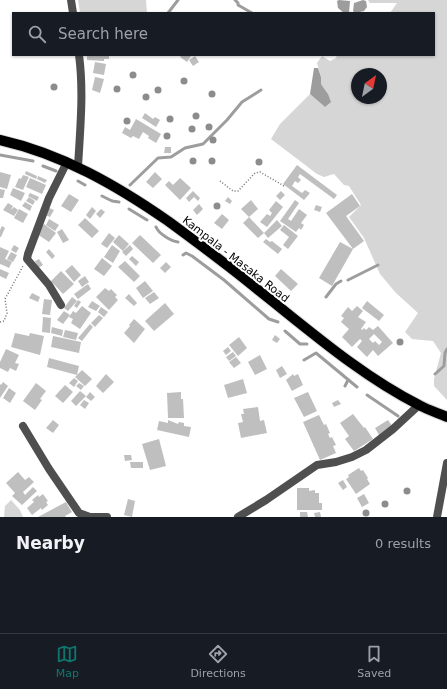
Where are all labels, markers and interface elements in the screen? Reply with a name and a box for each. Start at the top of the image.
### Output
search box [12,12,435,56]
icon: search [26,23,48,45]
text: Search here [58,25,148,43]
north arrow [351,68,387,104]
street label: Kampala - Masaka Road [180,214,292,305]
text: Nearby [16,533,85,553]
text: 0 results [375,536,431,551]
tab: Map [56,643,79,680]
tab: Directions [190,643,246,680]
tab: Saved [357,643,391,680]

